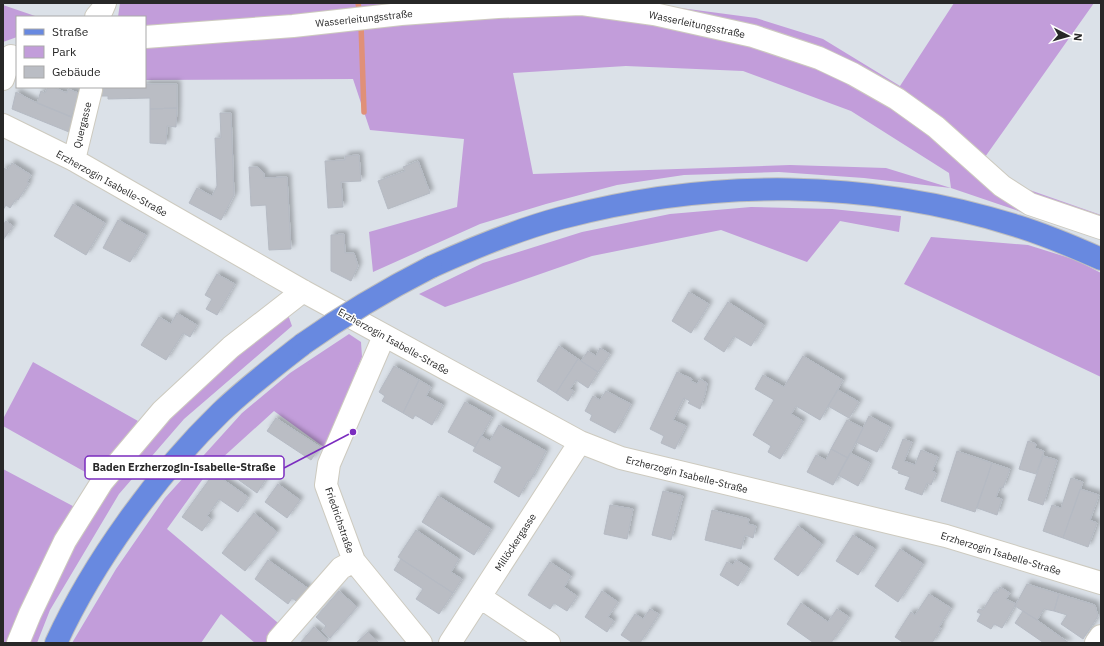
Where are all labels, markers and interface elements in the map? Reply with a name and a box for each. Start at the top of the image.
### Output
street label: Wasserleitungsstraße [315,7,414,30]
street label: Wasserleitungsstraße [648,8,747,41]
legend [16,16,146,88]
north arrow [1048,16,1088,56]
text: Straße [52,24,89,39]
text: N [1071,32,1085,42]
text: Park [52,44,77,59]
text: Gebäude [52,64,101,79]
street label: Quergasse [70,100,95,150]
street label: Erzherzogin Isabelle-Straße [54,147,170,220]
street label: Erzherzogin Isabelle-Straße [336,305,452,378]
street label: Erzherzogin Isabelle-Straße [624,453,750,496]
callout: Baden Erzherzogin-Isabelle-Straße [85,456,284,479]
text: Baden Erzherzogin-Isabelle-Straße [92,460,276,474]
street label: Friedrichstraße [322,485,357,555]
street label: Millöckergasse [492,510,539,574]
street label: Erzherzogin Isabelle-Straße [939,529,1063,578]

